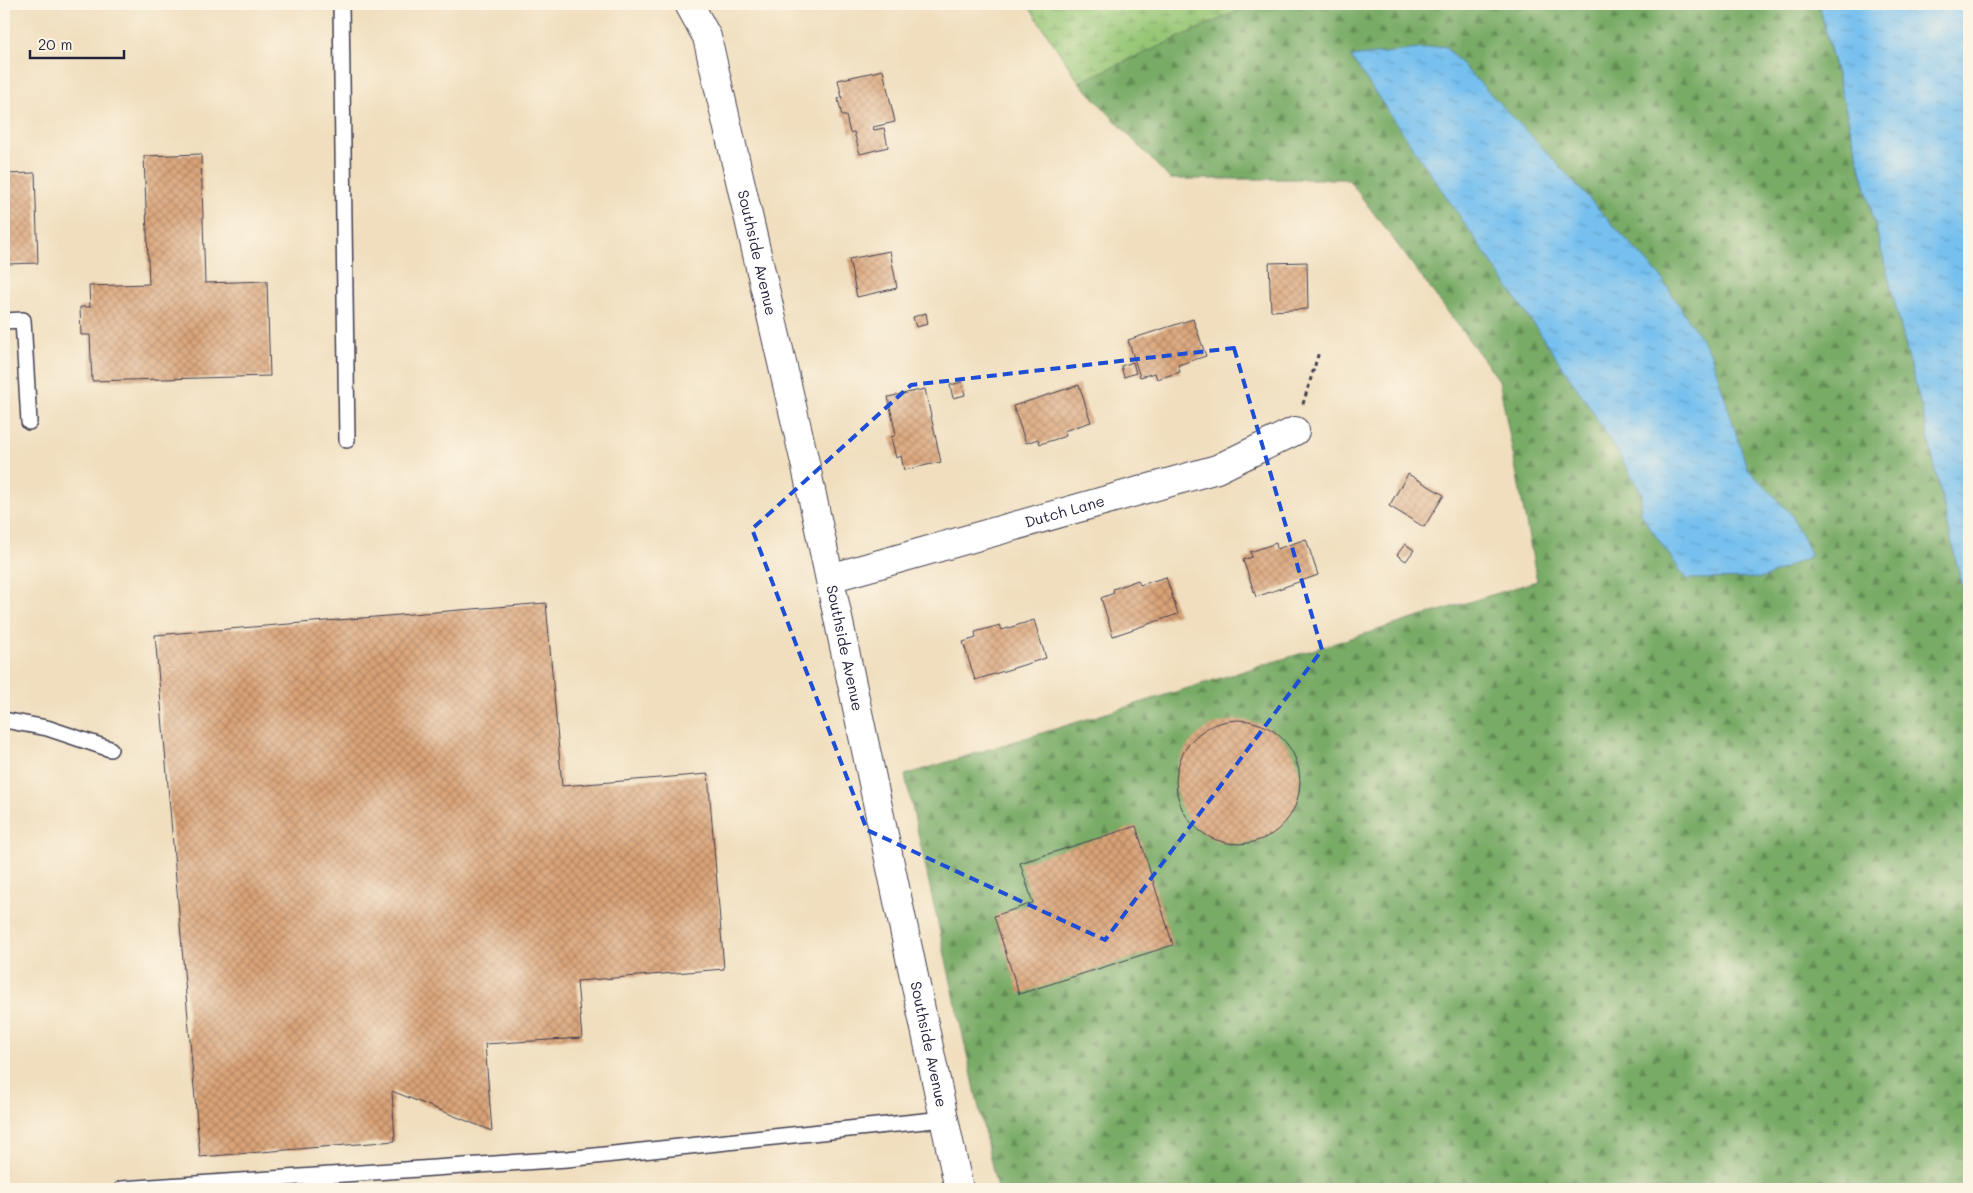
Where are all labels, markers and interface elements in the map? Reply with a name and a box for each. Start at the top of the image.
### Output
scale bar [30,28,124,60]
text: 20 m [38,34,72,54]
street label: Southside Avenue [734,188,782,317]
street label: Dutch Lane [1022,490,1107,532]
street label: Southside Avenue [822,583,868,713]
street label: Southside Avenue [906,979,952,1109]

